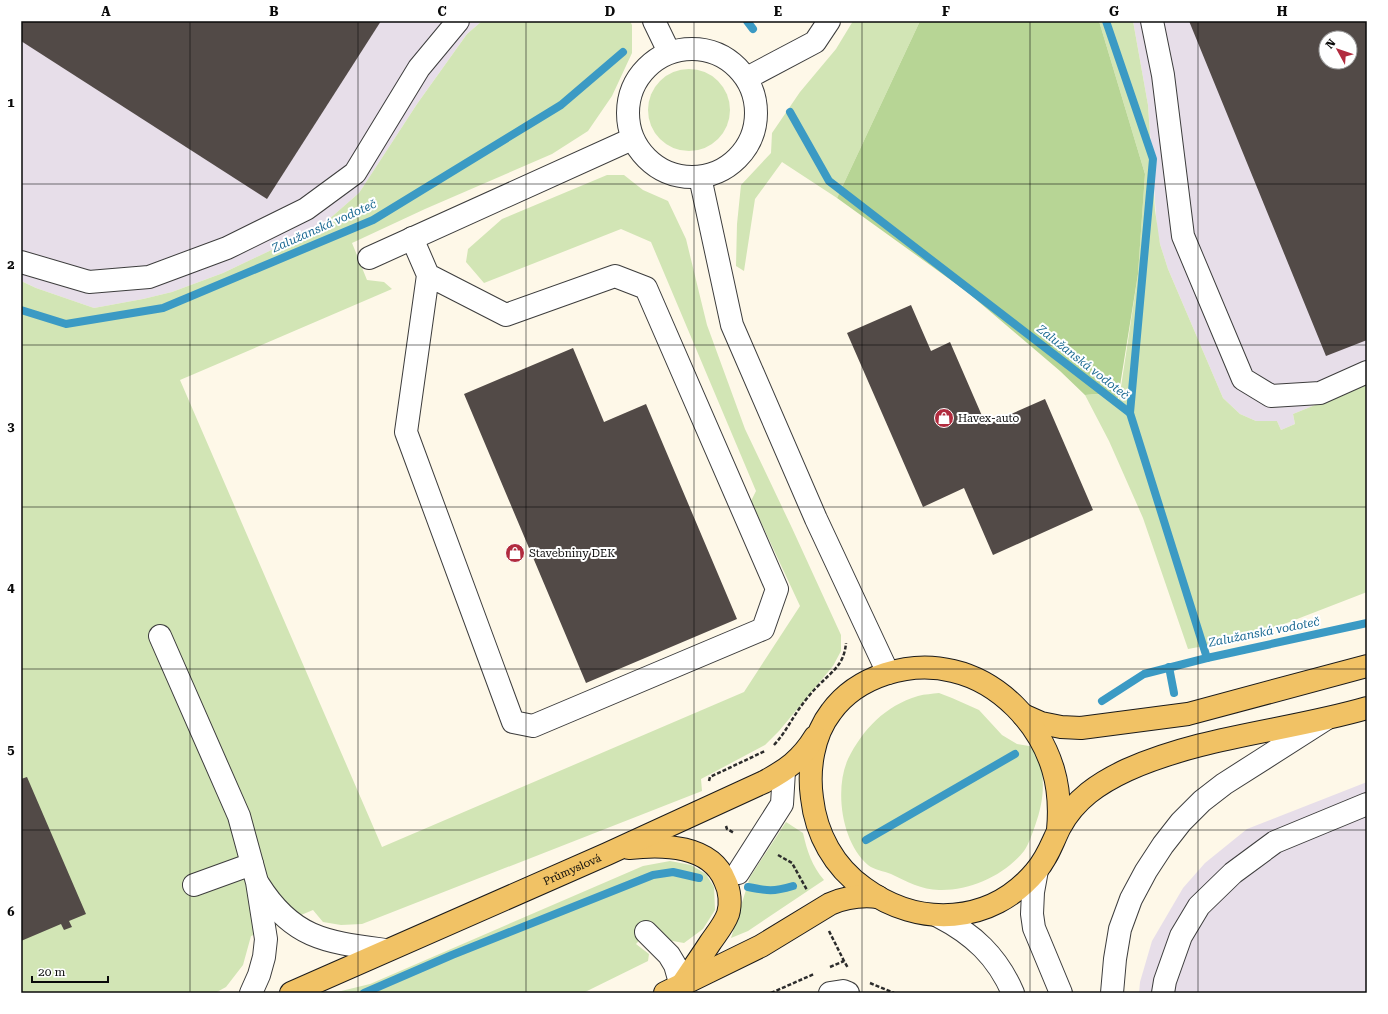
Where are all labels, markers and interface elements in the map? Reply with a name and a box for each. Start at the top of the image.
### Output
text: A [101,4,111,19]
text: B [269,4,279,19]
text: C [437,4,447,19]
text: D [605,4,615,19]
text: E [774,4,782,19]
text: F [942,4,950,19]
text: G [1109,4,1119,19]
text: H [1277,4,1288,19]
north arrow [1318,30,1358,70]
text: N [1323,36,1339,51]
text: 1 [7,95,15,110]
water label: Zalužanská vodoteč [269,196,379,256]
text: 2 [7,257,15,272]
water label: Zalužanská vodoteč [1033,321,1132,403]
shop icon: Havex-auto [933,407,955,429]
place label: Havex-auto [958,412,1019,425]
text: 3 [7,419,15,434]
shop icon: Stavebniny DEK [504,542,526,564]
place label: Stavebniny DEK [529,547,615,560]
text: 4 [7,580,15,595]
water label: Zalužanská vodoteč [1206,614,1321,650]
text: 5 [7,742,15,757]
street label: Průmyslová [541,851,603,888]
text: 6 [7,904,15,919]
scale bar [32,958,108,984]
text: 20 m [38,965,65,979]

